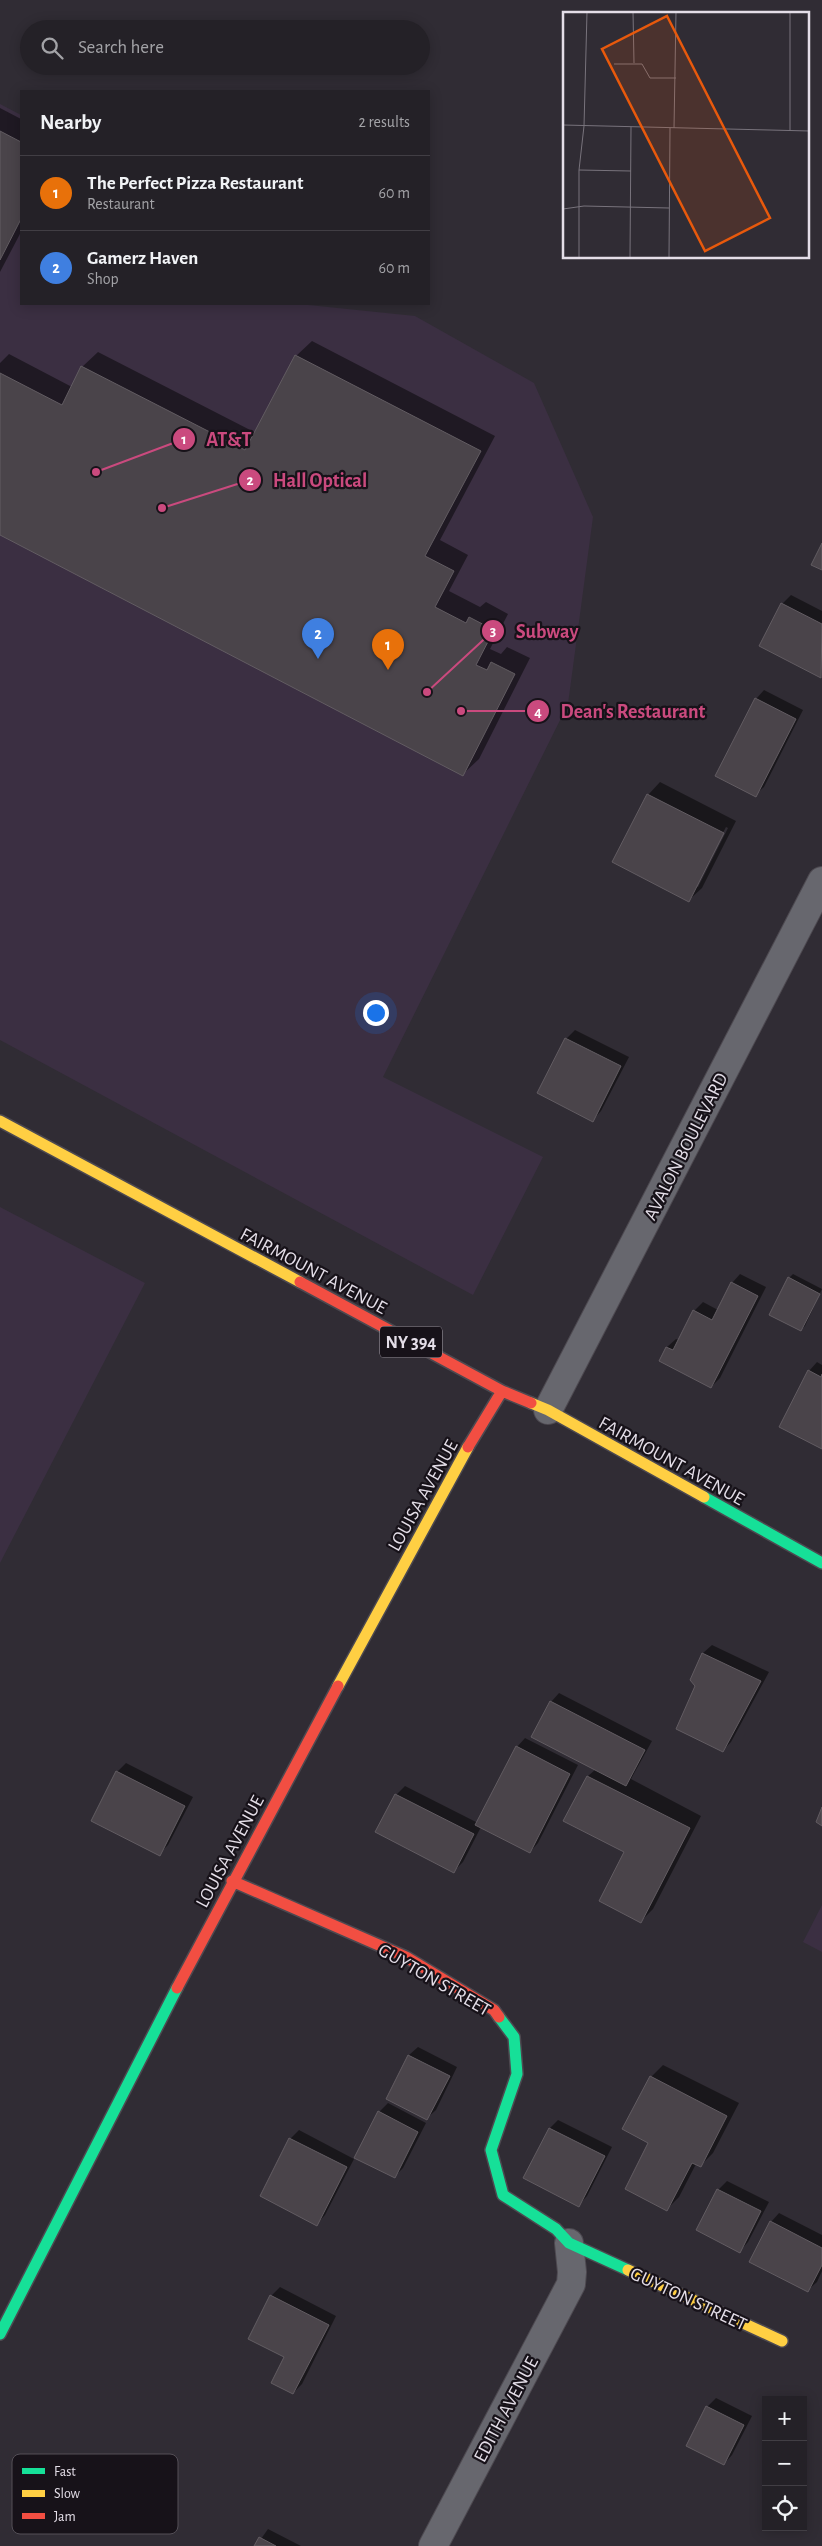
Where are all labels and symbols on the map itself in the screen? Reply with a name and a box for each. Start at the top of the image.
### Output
inset map [563,12,810,259]
callout: AT&T [171,422,262,457]
text: AT&T [206,430,252,450]
text: 1 [181,432,187,447]
callout: Hall Optical [238,462,377,497]
text: Hall Optical [273,471,367,491]
text: 2 [246,473,254,488]
callout: Subway [481,613,589,648]
pin: 2 [302,618,334,659]
text: Subway [516,622,578,642]
text: 3 [490,624,496,639]
pin: 1 [372,629,404,670]
callout: Dean's Restaurant [525,694,715,729]
text: Dean's Restaurant [561,702,706,722]
text: 4 [534,705,542,720]
your location [363,1000,389,1026]
street label: AVALON BOULEVARD [641,1070,732,1223]
street label: FAIRMOUNT AVENUE [237,1225,390,1318]
road number: NY 394 [380,1326,442,1358]
street label: FAIRMOUNT AVENUE [595,1413,747,1509]
street label: LOUISA AVENUE [385,1437,462,1554]
street label: LOUISA AVENUE [193,1793,268,1911]
street label: GUYTON STREET [375,1941,494,2020]
street label: GUYTON STREET [627,2264,750,2335]
street label: EDITH AVENUE [471,2354,542,2465]
legend [12,2454,178,2534]
text: Fast [54,2465,76,2479]
text: Slow [54,2487,81,2501]
text: Jam [54,2510,76,2524]

